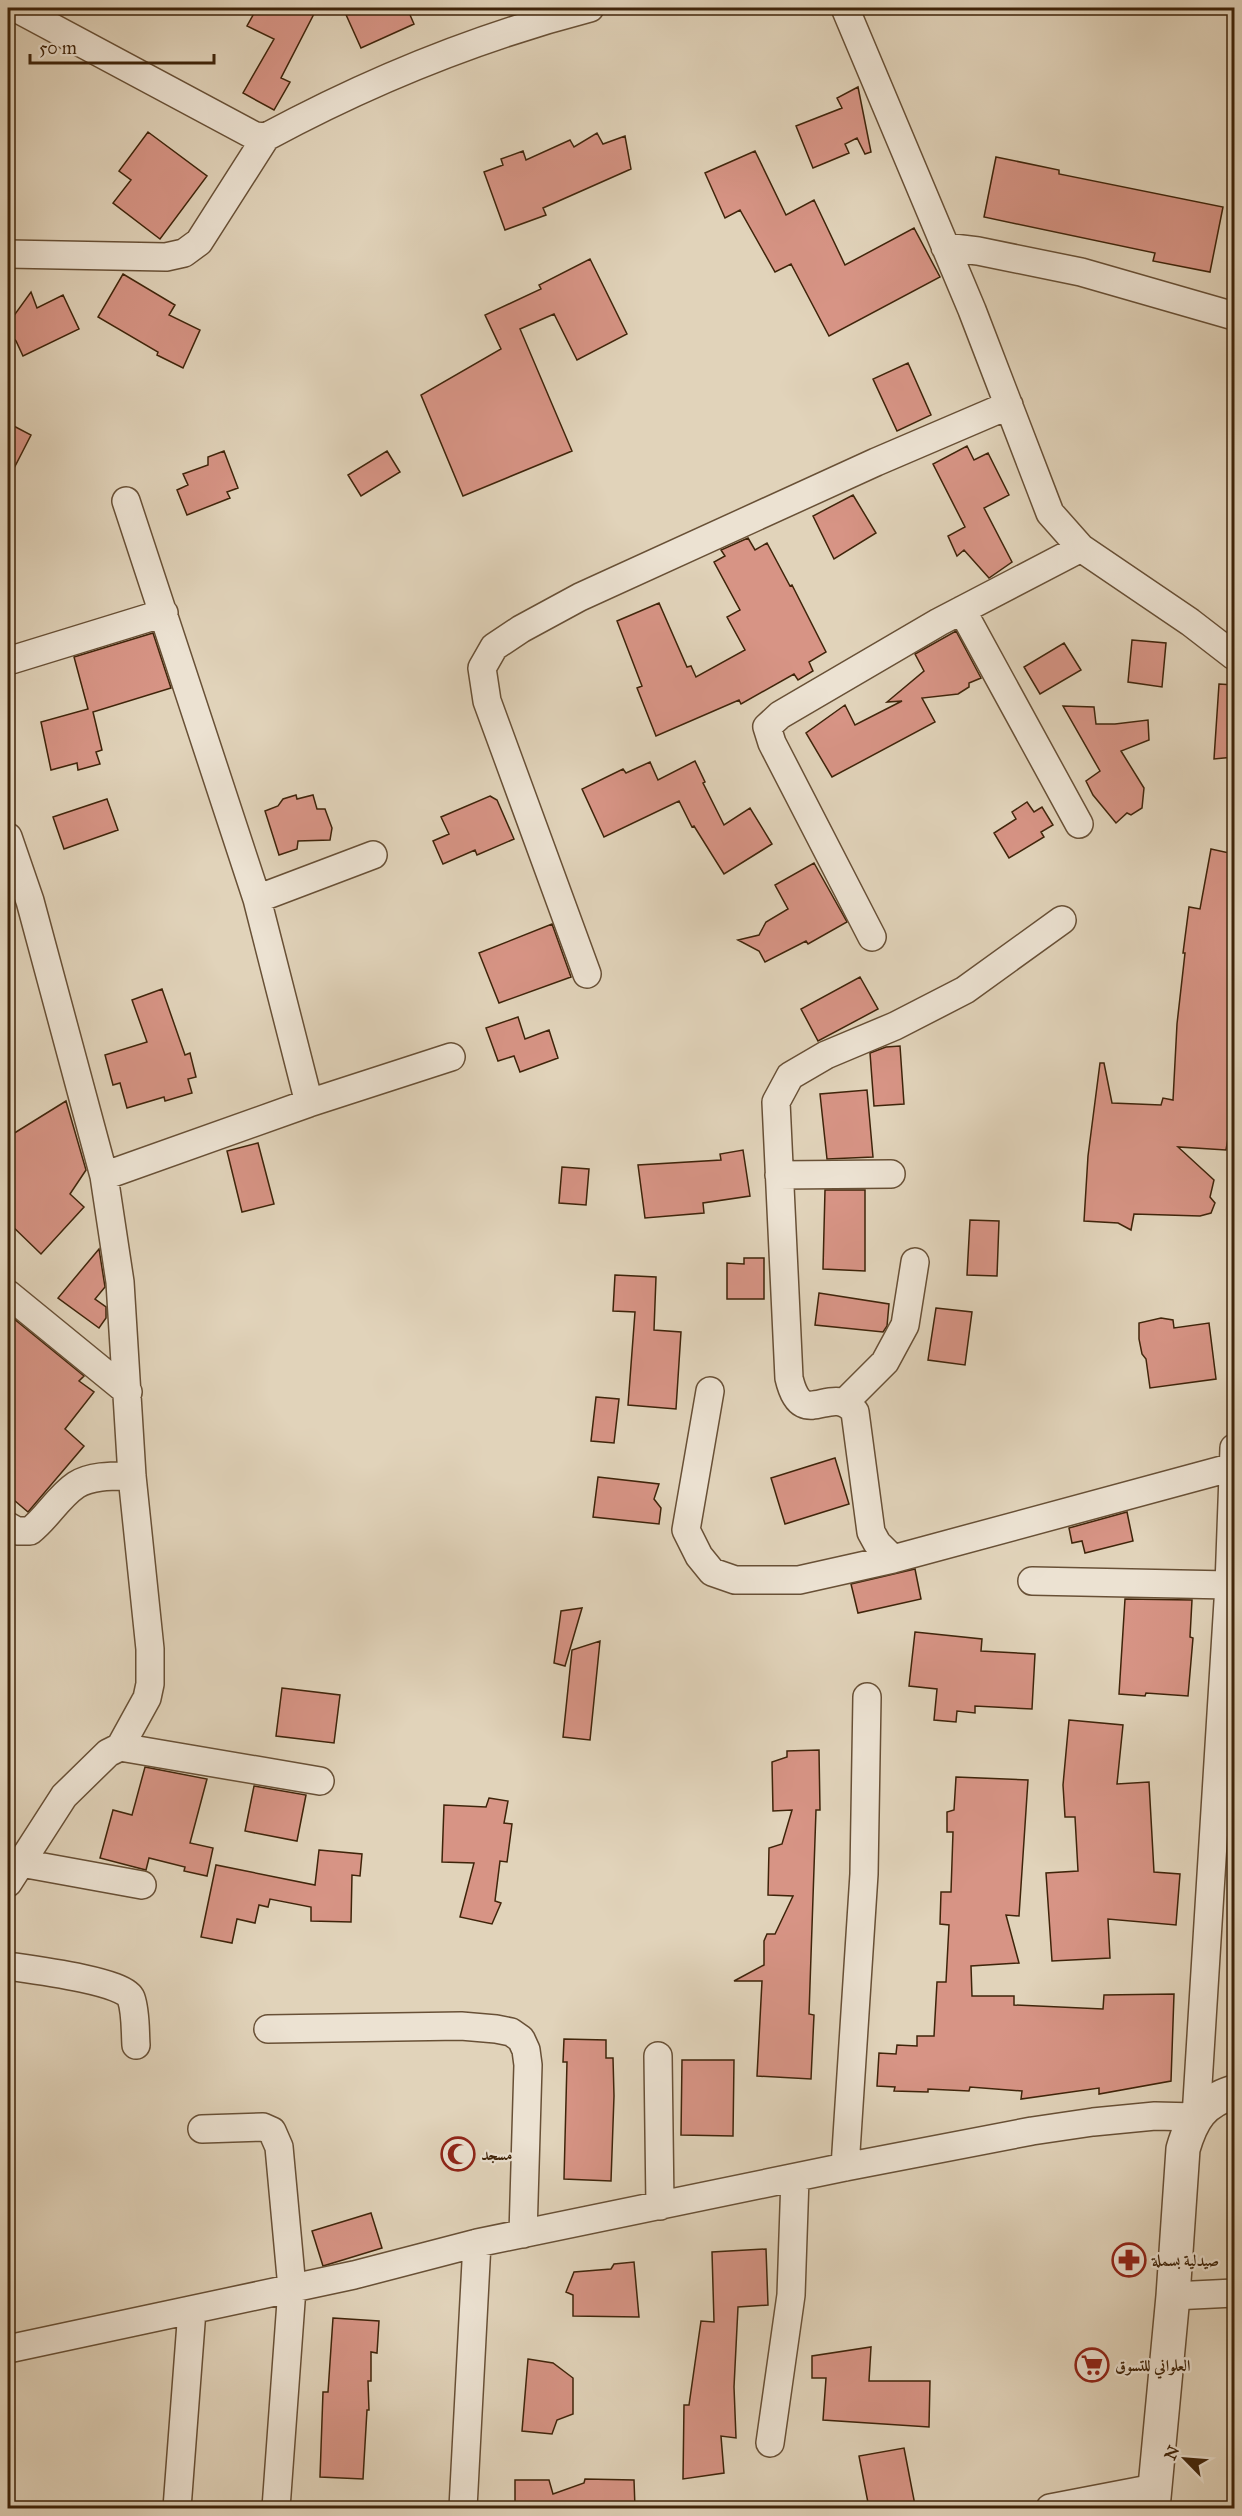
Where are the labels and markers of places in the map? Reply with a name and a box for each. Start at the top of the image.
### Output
mosque icon: مسجد [440,2136,476,2172]
place label: مسجد [481,2145,512,2164]
pharmacy icon: صيدلية بسملة [1111,2242,1147,2278]
place label: صيدلية بسملة [1151,2251,1219,2270]
supermarket icon: العلواني للتسوق [1074,2347,1110,2383]
place label: العلواني للتسوق [1115,2356,1190,2379]

